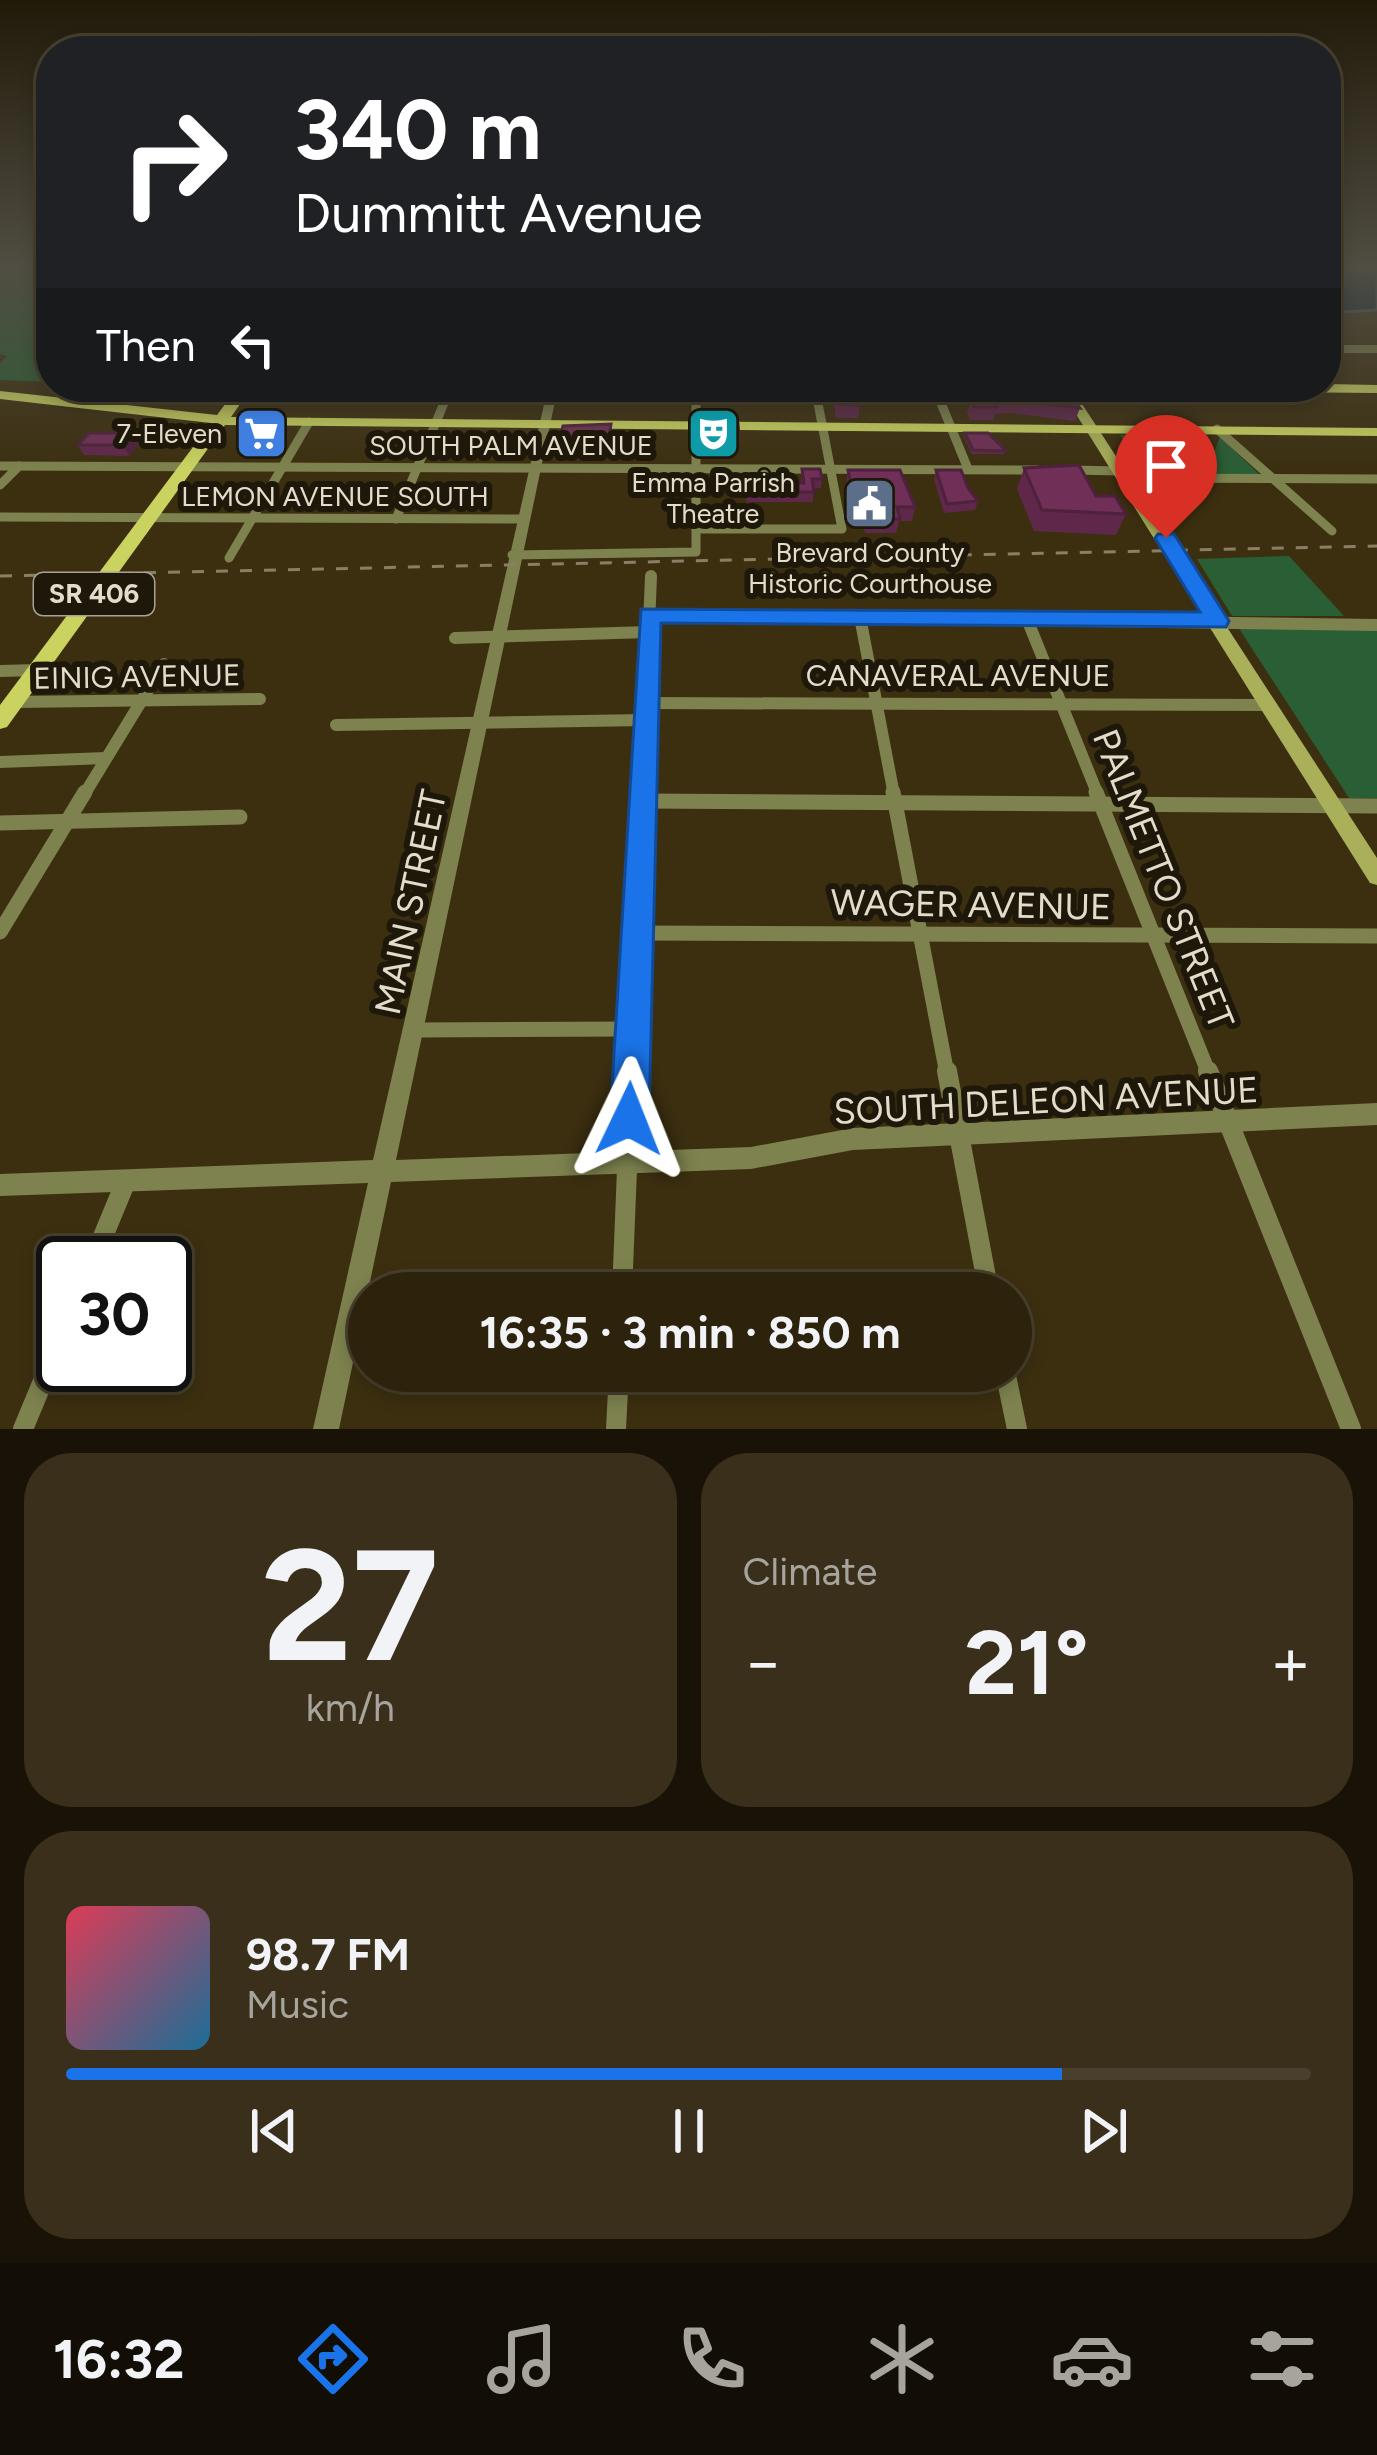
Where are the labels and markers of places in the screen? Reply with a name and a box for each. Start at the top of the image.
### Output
theatre icon: Emma Parrish Theatre [685,405,741,461]
supermarket icon: 7-Eleven [233,406,289,462]
pin [1115,415,1217,538]
place label: 7-Eleven [116,417,222,450]
place label: Emma Parrish Theatre [631,466,795,530]
public building icon: Brevard County Historic Courthouse [842,475,898,531]
place label: Brevard County Historic Courthouse [748,536,992,600]

